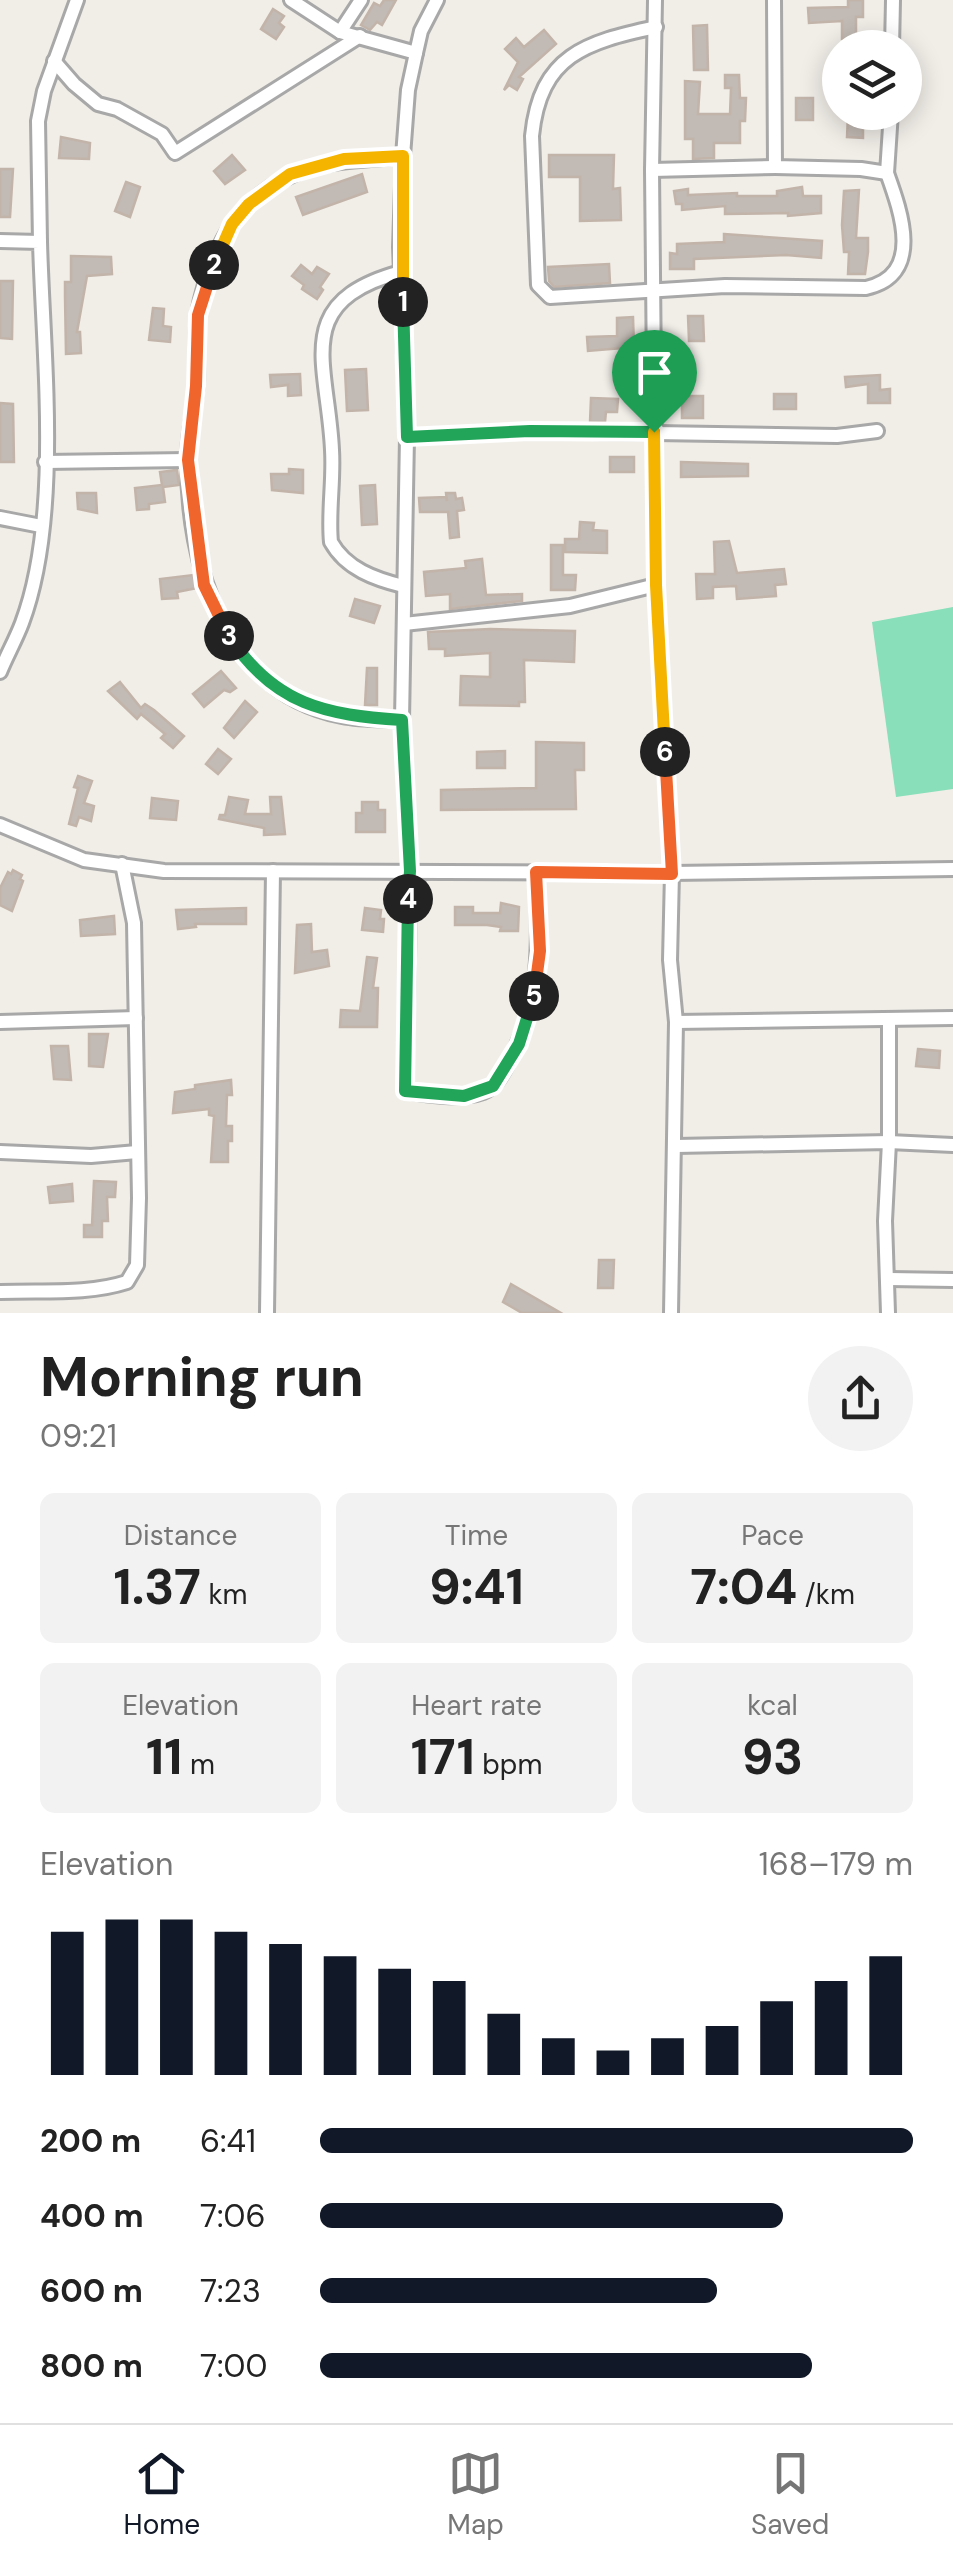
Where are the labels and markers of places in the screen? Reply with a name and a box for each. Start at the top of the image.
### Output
pin: 2 [189,240,239,290]
pin: 1 [378,277,428,327]
pin [612,330,697,433]
pin: 3 [204,611,254,661]
pin: 6 [640,727,690,777]
pin: 4 [383,874,433,924]
pin: 5 [509,971,559,1021]

